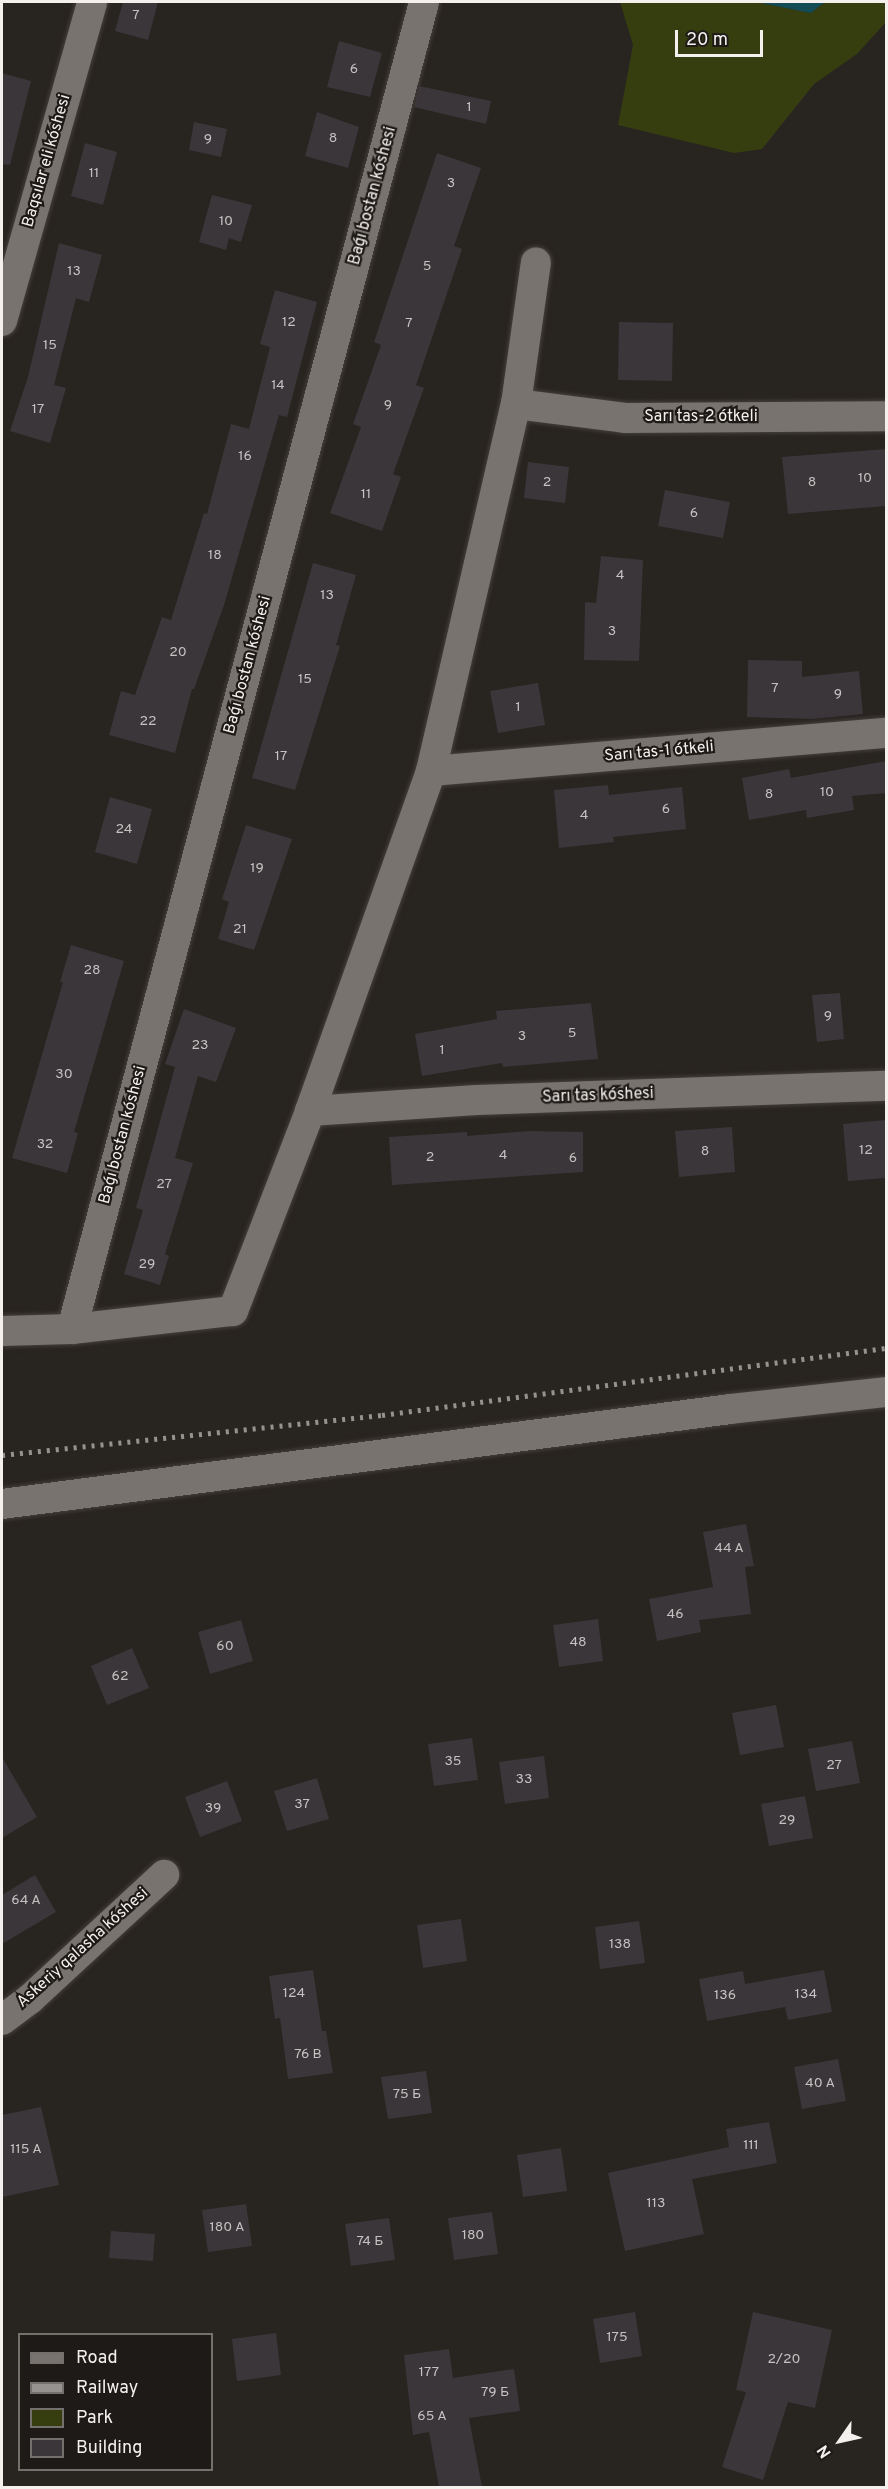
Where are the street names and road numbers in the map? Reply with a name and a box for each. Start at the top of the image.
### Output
street label: Baqsılar eli kóshesi [19,93,75,229]
street label: Baǵı bostan kóshesi [345,125,401,267]
street label: Sarı tas-2 ótkeli [644,407,758,427]
street label: Baǵı bostan kóshesi [220,594,276,736]
street label: Sarı tas-1 ótkeli [604,738,714,766]
street label: Baǵı bostan kóshesi [95,1064,151,1206]
street label: Sarı tas kóshesi [542,1084,654,1108]
street label: Askeriy qalasha kóshesi [13,1884,153,2012]

